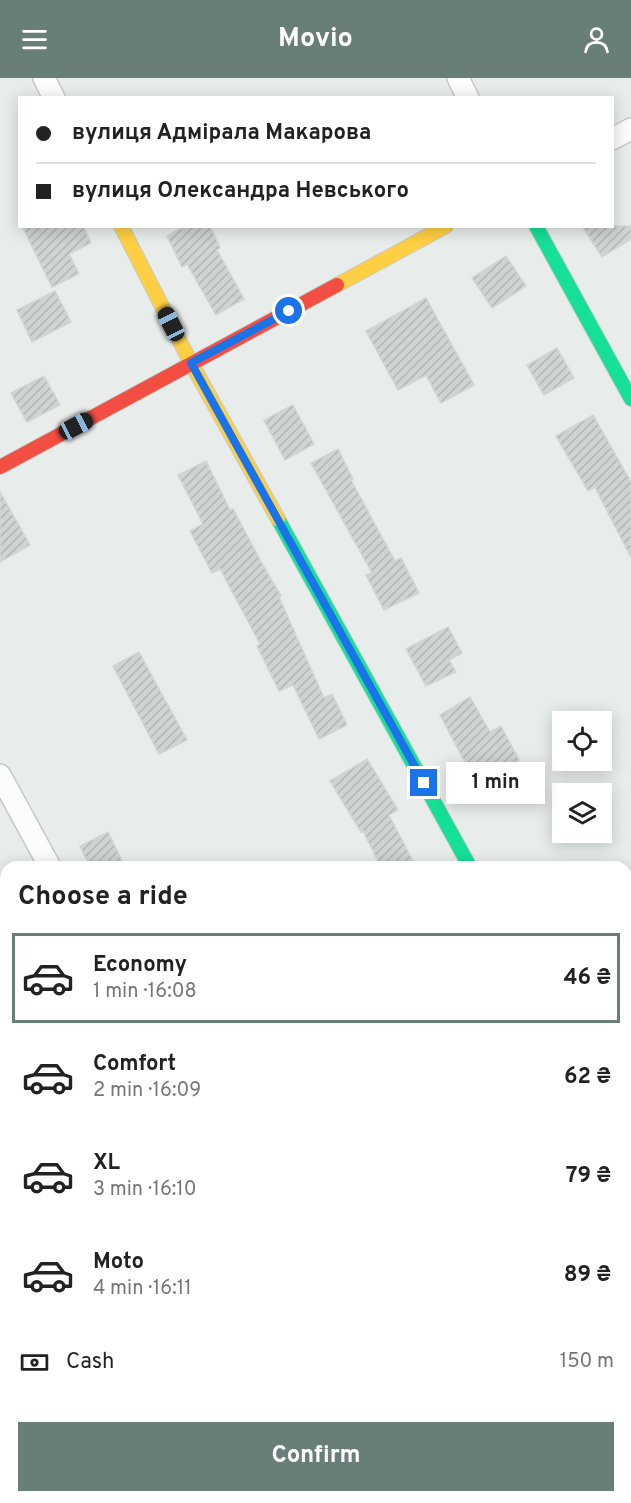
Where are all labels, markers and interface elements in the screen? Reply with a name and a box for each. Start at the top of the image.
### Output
text: Movio [278,22,353,56]
icon: menu [18,23,51,56]
icon: person [580,23,613,56]
text: вулиця Адмірала Макарова [72,120,371,147]
text: вулиця Олександра Невського [72,178,409,205]
route start [275,297,302,324]
car [155,304,187,344]
car [56,410,96,442]
map controls [552,711,612,843]
button: locate [552,711,612,771]
callout: 1 min [445,762,544,804]
route end [410,769,437,796]
text: 1 min [471,770,520,796]
button: layers [552,783,612,843]
text: Choose a ride [18,880,188,914]
icon: car [21,951,75,1005]
text: Economy [93,952,187,979]
text: 46 ₴ [563,965,611,992]
text: 1 min · 16:08 [93,979,197,1005]
icon: car [21,1050,75,1104]
text: Comfort [93,1051,176,1078]
text: 62 ₴ [564,1064,611,1091]
text: 2 min · 16:09 [93,1078,201,1104]
icon: car [21,1149,75,1203]
text: XL [93,1150,120,1177]
text: 79 ₴ [566,1163,611,1190]
text: 3 min · 16:10 [93,1177,197,1203]
icon: car [21,1248,75,1302]
text: Moto [93,1249,144,1276]
text: 89 ₴ [564,1262,611,1289]
text: 4 min · 16:11 [93,1276,192,1302]
icon: cash [18,1346,51,1379]
text: Cash [66,1349,115,1376]
text: 150 m [560,1349,614,1375]
button: Confirm [18,1422,614,1491]

